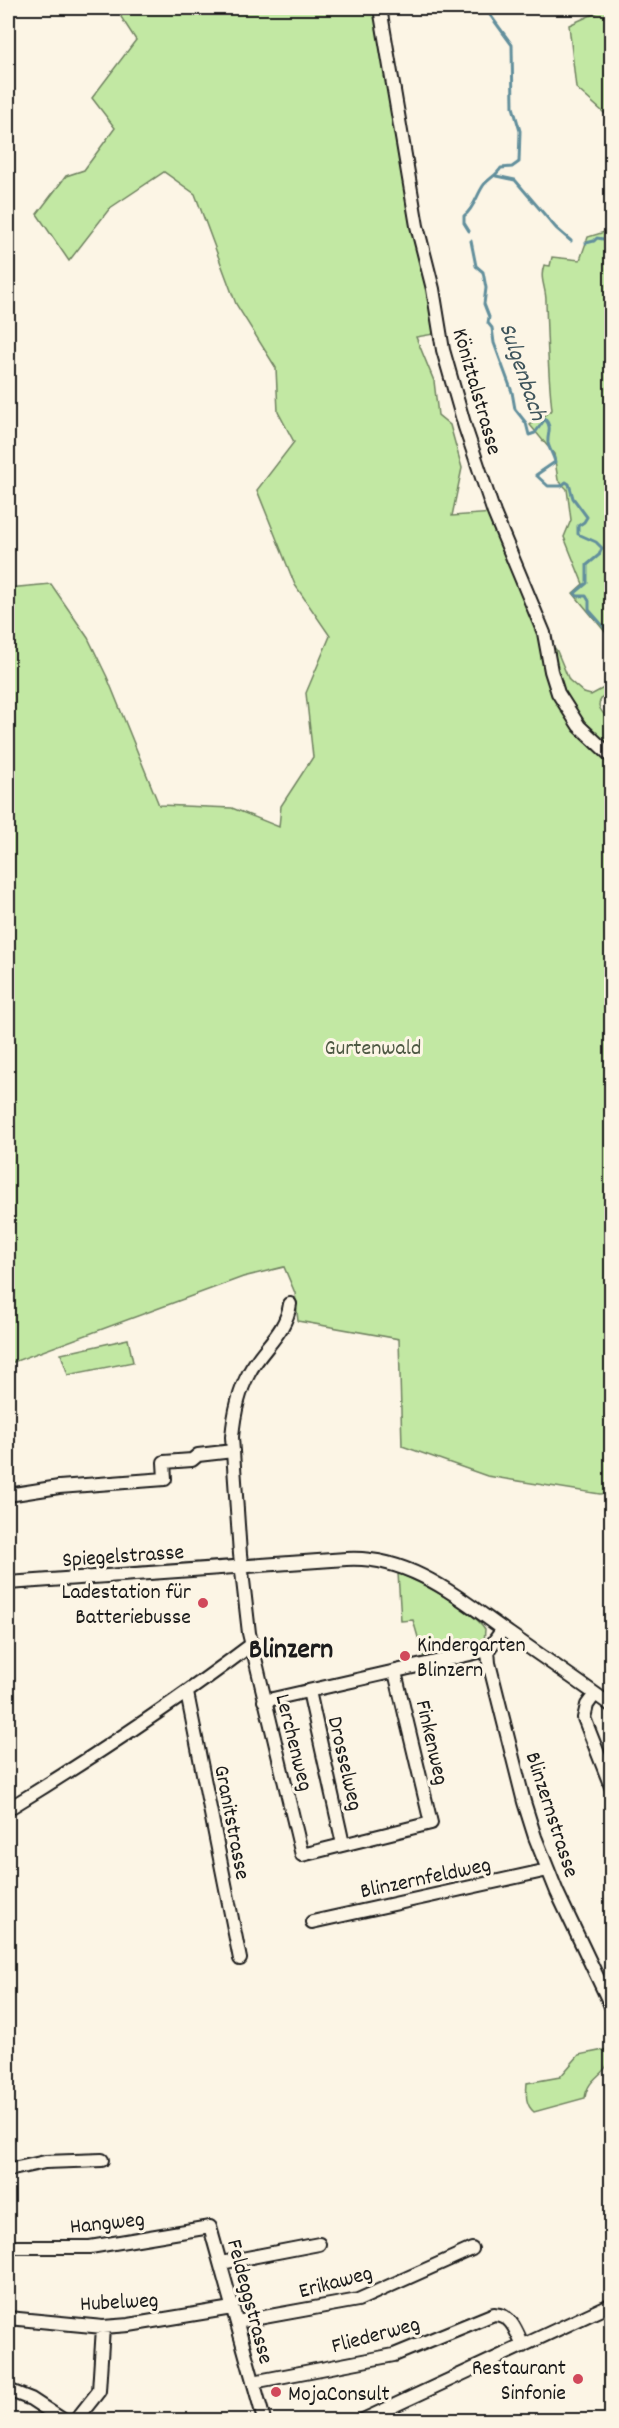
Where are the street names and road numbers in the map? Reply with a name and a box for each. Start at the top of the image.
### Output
street label: Köniztalstrasse [443,325,508,459]
street label: Spiegelstrasse [61,1538,185,1577]
street label: Lerchenweg [266,1691,320,1795]
street label: Finkenweg [406,1697,455,1788]
street label: Drosselweg [318,1713,370,1814]
street label: Blinzernstrasse [516,1748,586,1882]
street label: Granitstrasse [204,1763,257,1883]
street label: Blinzernfeldweg [358,1850,494,1908]
street label: Hangweg [69,2205,146,2244]
street label: Feldeggstrasse [217,2236,280,2368]
street label: Erikaweg [296,2259,376,2308]
street label: Hubelweg [79,2286,159,2321]
street label: Fliederweg [328,2310,424,2363]

